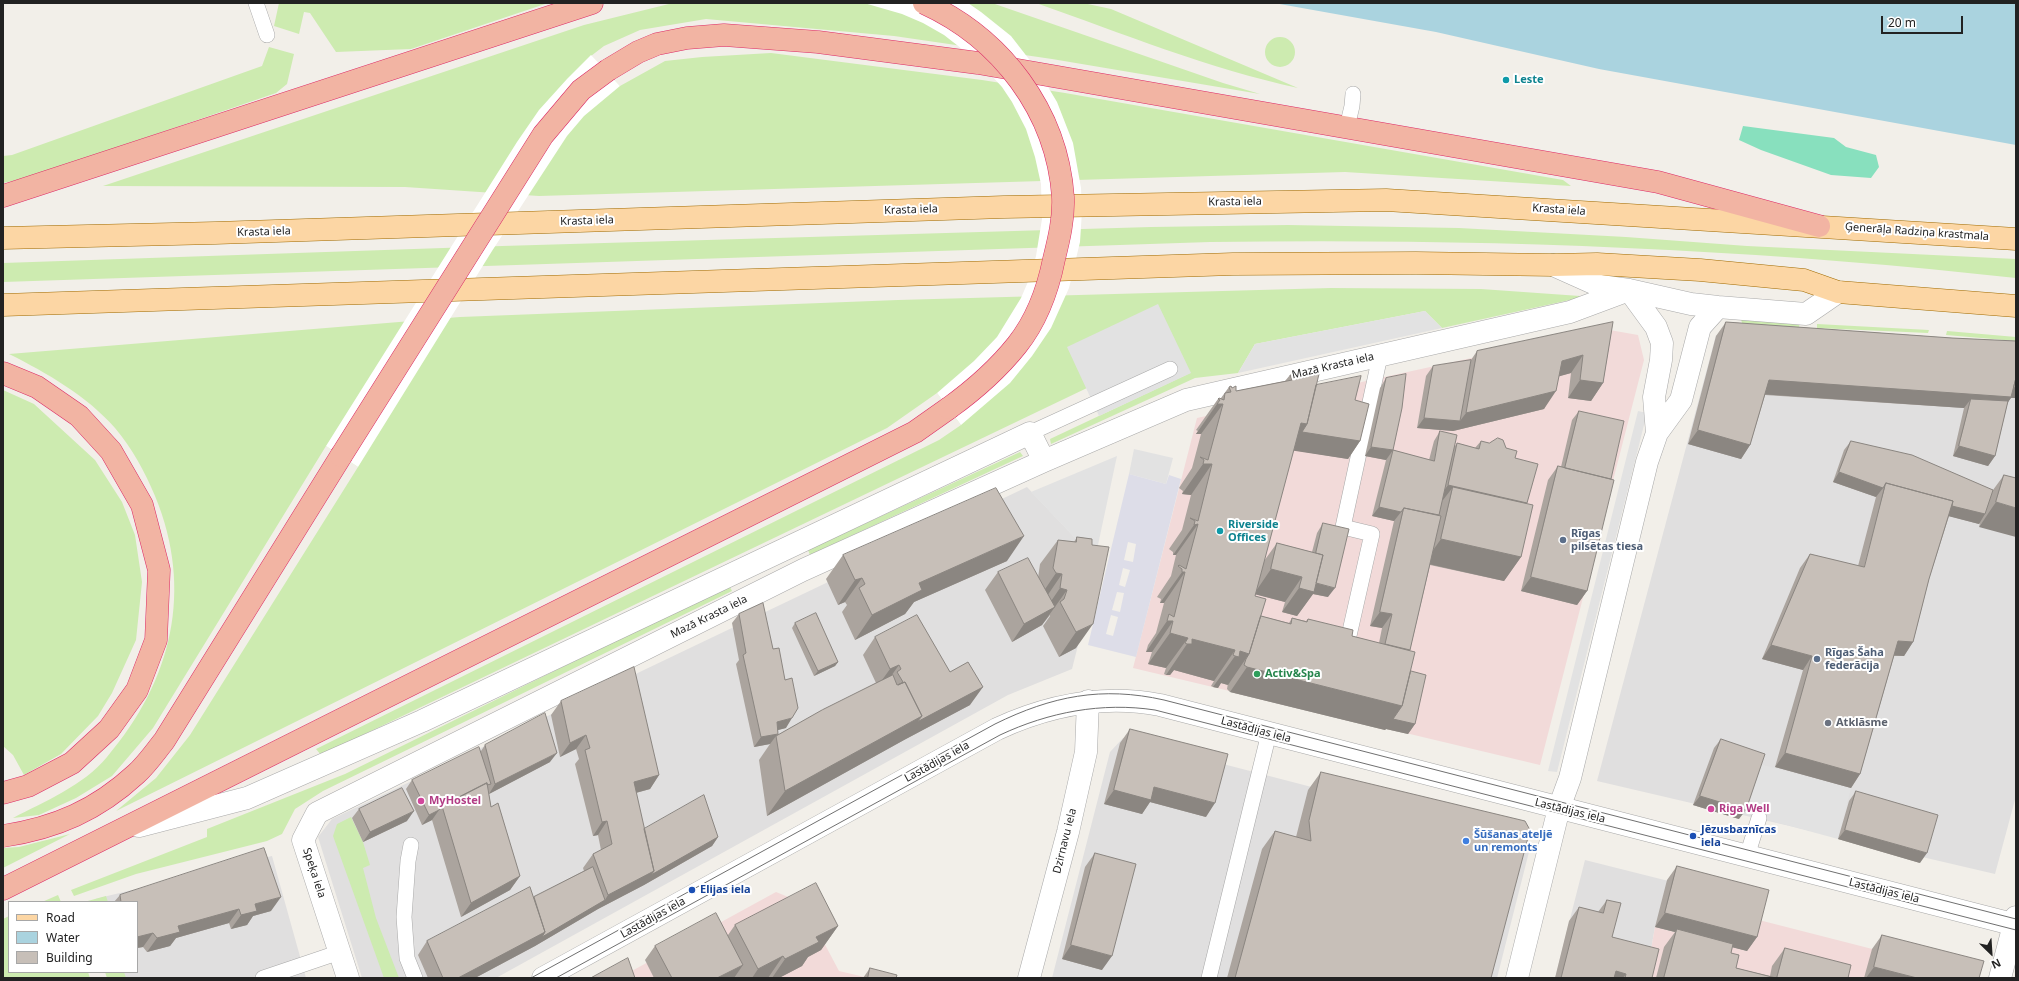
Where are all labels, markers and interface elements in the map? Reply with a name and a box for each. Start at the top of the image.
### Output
scale bar [1883,8,1965,34]
text: 20 m [1888,14,1916,31]
place label: Leste [1514,73,1544,87]
marker: Leste [1501,75,1511,85]
street label: Krasta iela [1208,195,1262,209]
street label: Krasta iela [884,202,938,218]
street label: Krasta iela [1532,202,1586,218]
street label: Krasta iela [560,213,614,229]
street label: Ģenerāļa Radziņa krastmala [1845,220,1989,244]
street label: Krasta iela [237,224,291,240]
street label: Mazā Krasta iela [1291,350,1375,382]
place label: Riverside Offices [1228,518,1279,544]
marker: Riverside Offices [1215,526,1225,536]
place label: Rīgas pilsētas tiesa [1571,527,1643,553]
marker: Rīgas pilsētas tiesa [1558,535,1568,545]
street label: Mazā Krasta iela [668,593,750,641]
place label: Rīgas Šaha federācija [1825,646,1884,672]
marker: Rīgas Šaha federācija [1812,654,1822,664]
place label: Activ&Spa [1265,667,1320,681]
marker: Activ&Spa [1252,669,1262,679]
street label: Lastādijas iela [1219,714,1293,746]
place label: Atklāsme [1836,716,1888,730]
marker: Atklāsme [1823,718,1833,728]
street label: Lastādijas iela [902,739,972,785]
place label: MyHostel [429,794,481,808]
marker: MyHostel [416,796,426,806]
street label: Lastādijas iela [1533,796,1607,826]
place label: Riga Well [1719,802,1769,816]
marker: Riga Well [1706,804,1716,814]
street label: Dzirnavu iela [1051,807,1079,875]
place label: Jēzusbaznīcas iela [1701,823,1776,849]
place label: Šūšanas ateljē un remonts [1474,828,1552,854]
marker: Jēzusbaznīcas iela [1688,831,1698,841]
marker: Šūšanas ateljē un remonts [1461,836,1471,846]
street label: Speķa iela [300,846,328,900]
street label: Lastādijas iela [1847,876,1921,906]
place label: Elijas iela [700,883,751,897]
marker: Elijas iela [687,885,697,895]
street label: Lastādijas iela [618,895,688,941]
legend [8,901,138,973]
text: Road [46,909,75,926]
text: Water [46,929,80,946]
north arrow [1971,933,2011,973]
text: Building [46,949,93,966]
text: N [1989,956,2004,973]

